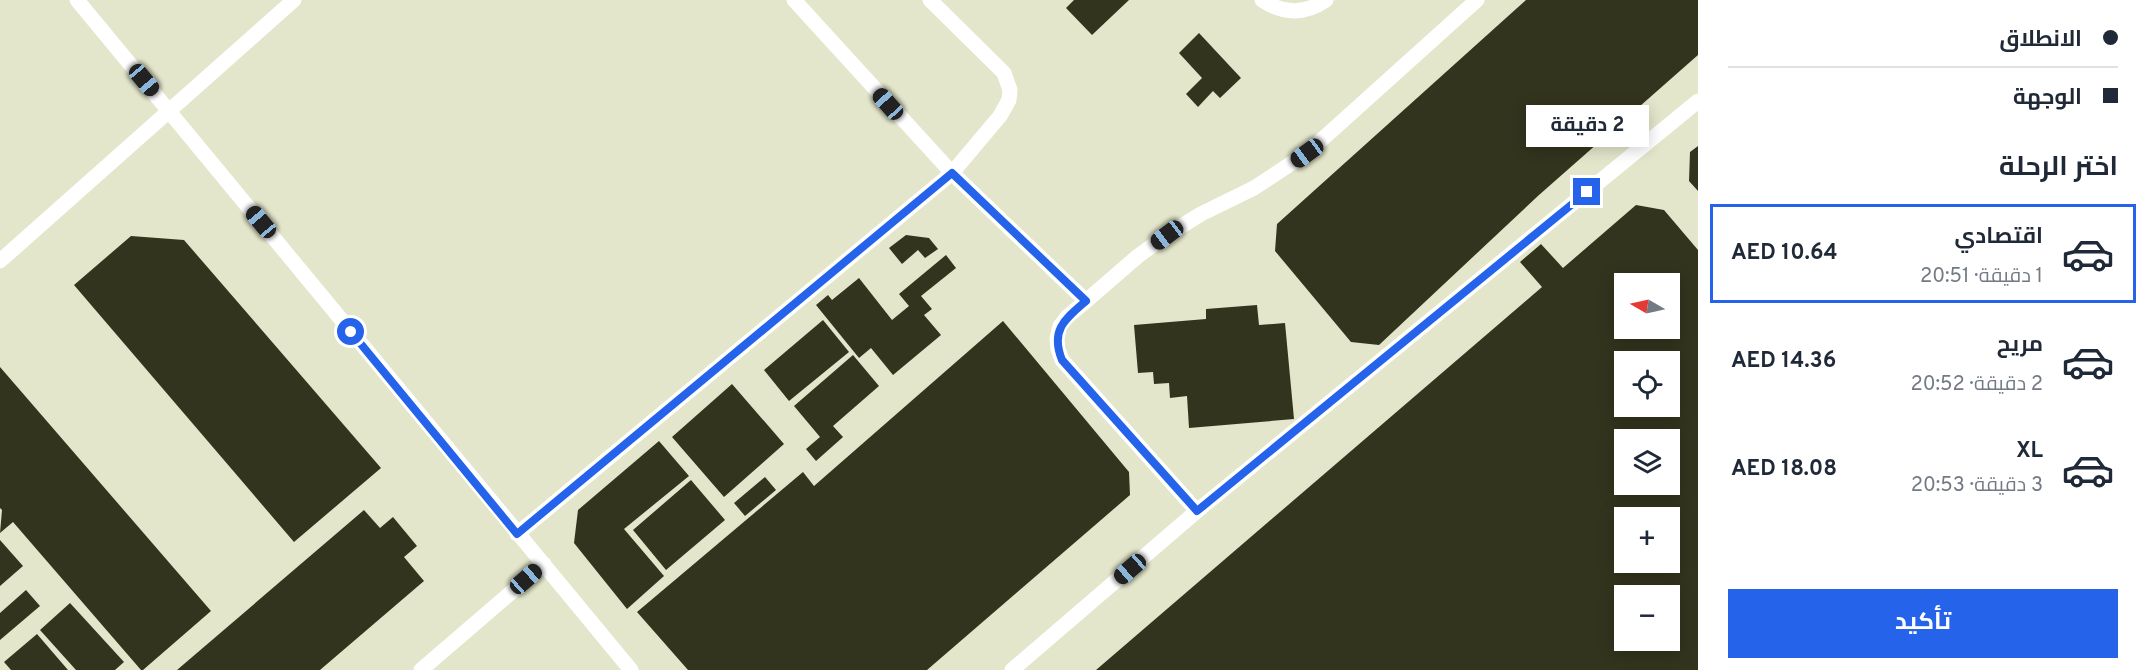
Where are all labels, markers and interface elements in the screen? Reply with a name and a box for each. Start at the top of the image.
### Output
text: الانطلاق [1999,27,2082,54]
car [126,60,162,100]
car [869,85,907,123]
text: الوجهة [2013,85,2082,112]
callout: 2 دقيقة [1526,105,1648,147]
text: 2 دقيقة [1551,113,1624,139]
car [1287,135,1327,171]
text: اختر الرحلة [1999,151,2118,185]
route end [1573,178,1600,205]
car [243,202,279,242]
car [1147,217,1187,253]
text: اقتصادي [1954,224,2043,251]
icon: car [2061,227,2115,281]
text: AED 10.64 [1731,240,1838,267]
text: 1 دقيقة · 20:51 [1920,264,2043,290]
north arrow [1614,273,1680,339]
map controls [1614,273,1680,651]
route start [337,318,364,345]
text: مريح [1997,332,2043,359]
icon: car [2061,335,2115,389]
text: AED 14.36 [1731,348,1836,375]
button: locate [1614,351,1680,417]
text: 2 دقيقة · 20:52 [1910,372,2043,398]
button: layers [1614,429,1680,495]
text: XL [2016,438,2043,465]
icon: car [2061,443,2115,497]
text: AED 18.08 [1731,456,1837,483]
text: 3 دقيقة · 20:53 [1911,473,2043,499]
button: + [1614,507,1680,573]
car [1111,550,1149,588]
car [507,560,545,598]
button: − [1614,585,1680,651]
button: تأكيد [1728,589,2118,658]

